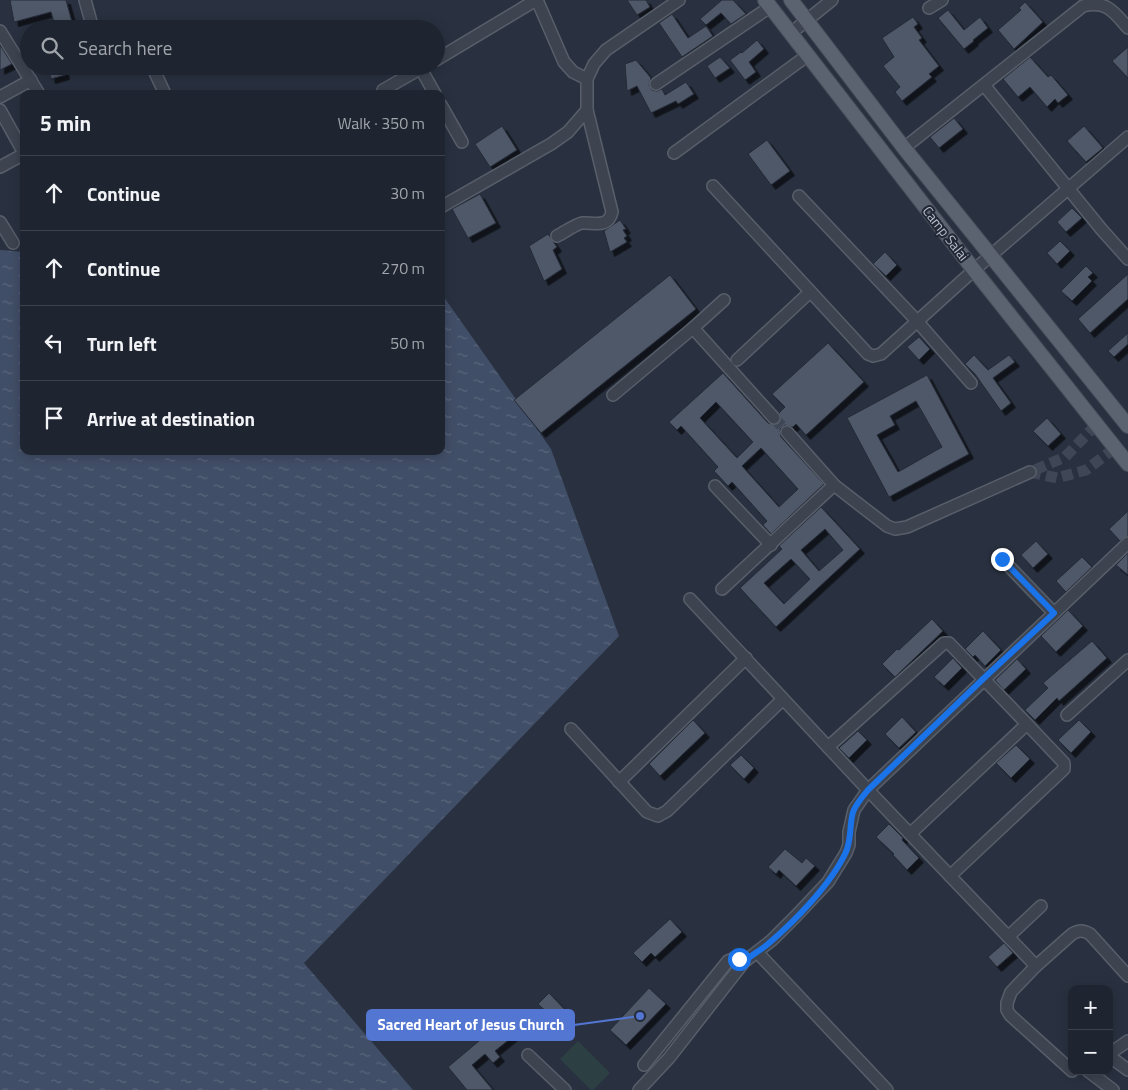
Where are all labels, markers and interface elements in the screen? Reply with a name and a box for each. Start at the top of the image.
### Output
search box [20,20,445,75]
text: Search here [78,33,172,62]
icon: search [38,34,66,62]
text: 5 min [40,107,91,139]
text: Walk · 350 m [337,111,425,135]
icon: ahead [40,179,68,207]
text: Continue [87,179,160,208]
text: 30 m [390,181,425,205]
street label: Camp Salai [918,201,974,265]
icon: ahead [40,254,68,282]
text: Continue [87,254,160,283]
text: 270 m [381,256,425,280]
icon: left [40,329,68,357]
text: Turn left [87,329,157,358]
text: 50 m [390,331,425,355]
icon: arrive [40,404,68,432]
text: Arrive at destination [87,404,255,433]
route end [991,548,1014,571]
route start [728,948,751,971]
map controls [1068,985,1113,1075]
button: + [1068,985,1113,1030]
callout: Sacred Heart of Jesus Church [367,1010,574,1040]
text: Sacred Heart of Jesus Church [378,1013,564,1036]
button: − [1068,1030,1113,1075]

